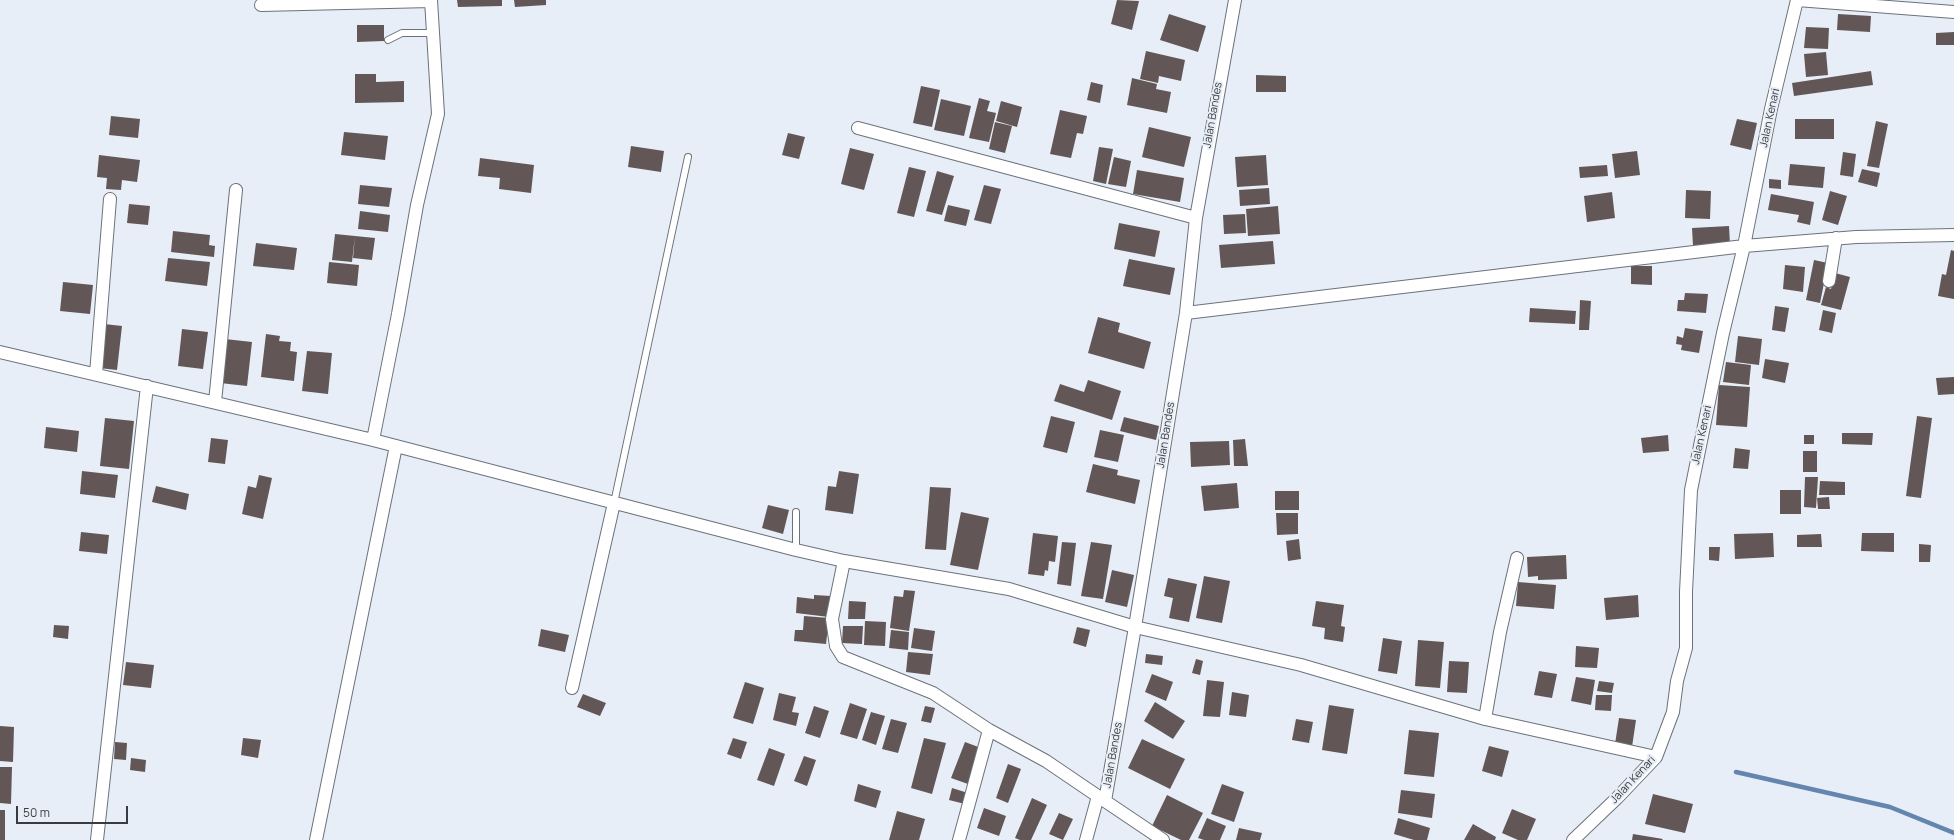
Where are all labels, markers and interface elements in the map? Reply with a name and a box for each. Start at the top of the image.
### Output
street label: Jalan Bandes [1201,81,1225,149]
street label: Jalan Kenari [1757,87,1783,149]
street label: Jalan Bandes [1154,401,1178,469]
street label: Jalan Kenari [1689,404,1715,466]
street label: Jalan Bandes [1101,721,1125,789]
street label: Jalan Kenari [1608,754,1658,806]
scale bar [18,798,130,824]
text: 50 m [23,804,50,821]

